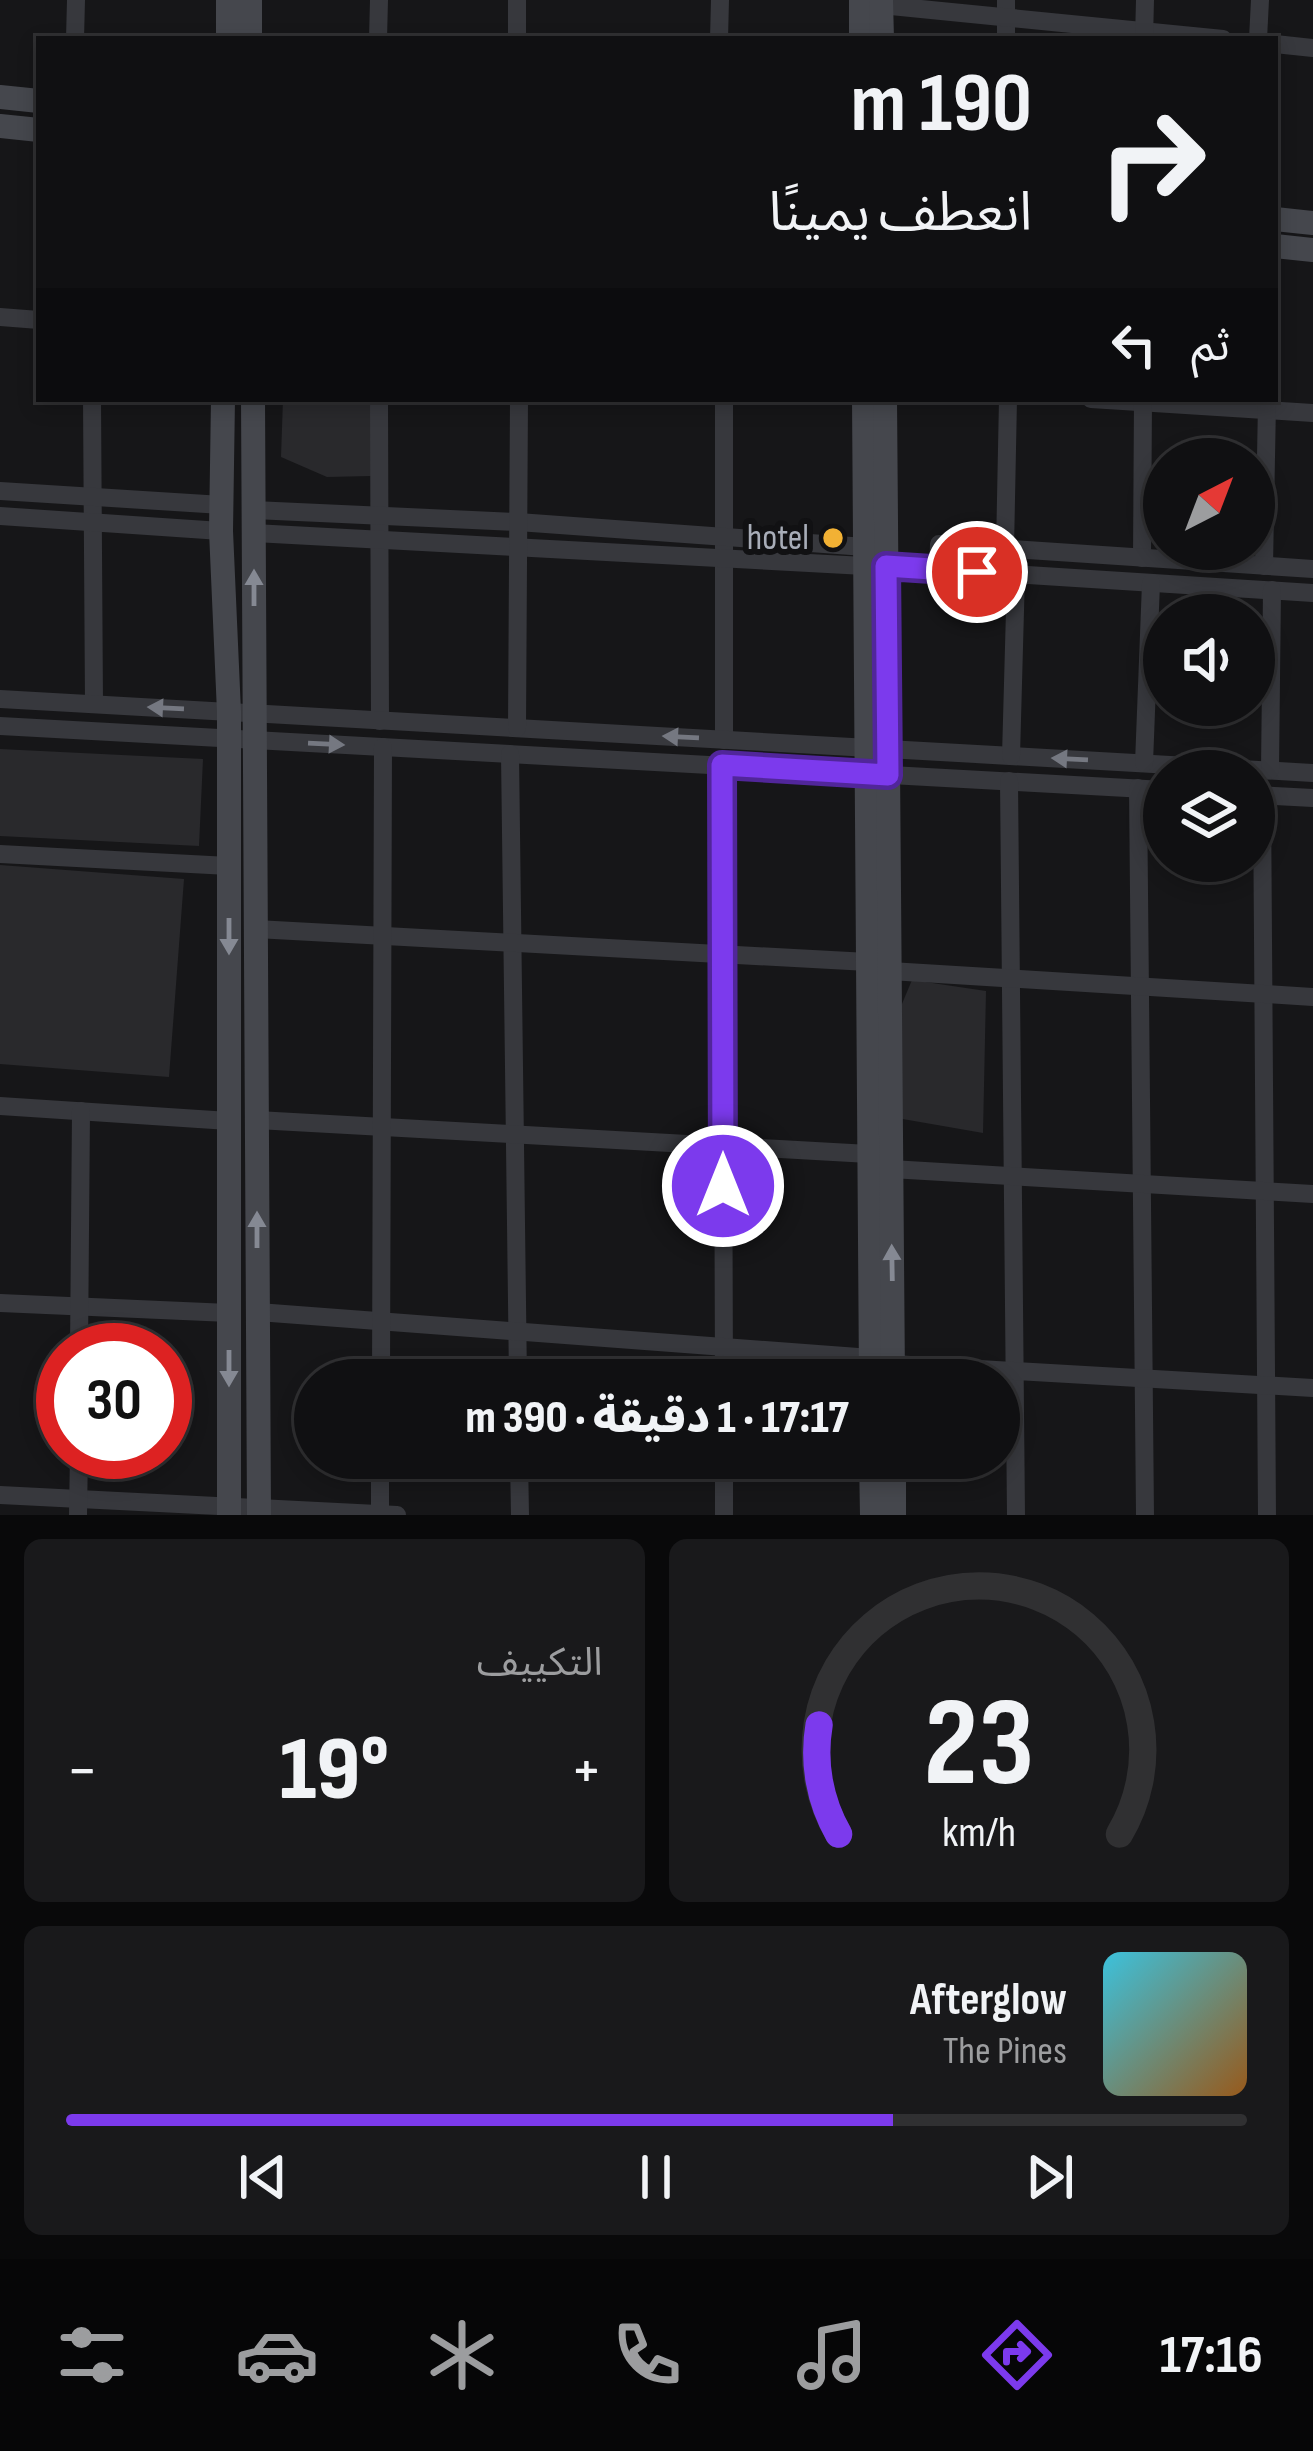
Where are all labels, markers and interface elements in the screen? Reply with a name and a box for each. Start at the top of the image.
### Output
text: 190 m [850,54,1032,155]
icon: right [1074,84,1230,240]
text: انعطف يمينًا [769,181,1032,246]
icon: left [1101,312,1167,378]
text: ثم [1191,319,1230,374]
north arrow [1143,438,1275,570]
map controls [1143,438,1275,882]
place label: hotel [747,517,809,560]
pin [926,521,1028,623]
marker: hotel [820,525,846,551]
icon: arrive [944,539,1010,605]
one-way arrow [244,568,264,606]
button: sound [1143,594,1275,726]
one-way arrow [147,699,184,718]
one-way arrow [661,727,699,746]
one-way arrow [308,734,346,753]
one-way arrow [1050,749,1088,768]
button: layers [1143,750,1275,882]
one-way arrow [219,918,239,956]
position arrow [660,1123,786,1249]
one-way arrow [247,1210,267,1248]
one-way arrow [882,1243,902,1281]
speed limit sign: 30 [36,1323,192,1479]
one-way arrow [219,1350,239,1388]
text: 17:17 · 1 دقيقة · 390 m [465,1391,849,1446]
text: التكييف [477,1640,603,1687]
text: 23 [923,1671,1034,1820]
text: 19° [279,1717,389,1825]
text: − [66,1732,98,1811]
text: + [570,1732,603,1811]
text: km/h [942,1806,1016,1858]
text: Afterglow [910,1973,1067,2028]
text: The Pines [943,2028,1067,2075]
icon: previous [230,2144,296,2210]
icon: pause [623,2144,689,2210]
icon: next [1017,2144,1083,2210]
icon: filters [50,2313,134,2397]
icon: car [235,2313,319,2397]
icon: climate [420,2313,504,2397]
icon: phone [605,2313,689,2397]
icon: music [790,2313,874,2397]
icon: directions [975,2313,1059,2397]
text: 17:16 [1160,2323,1263,2388]

